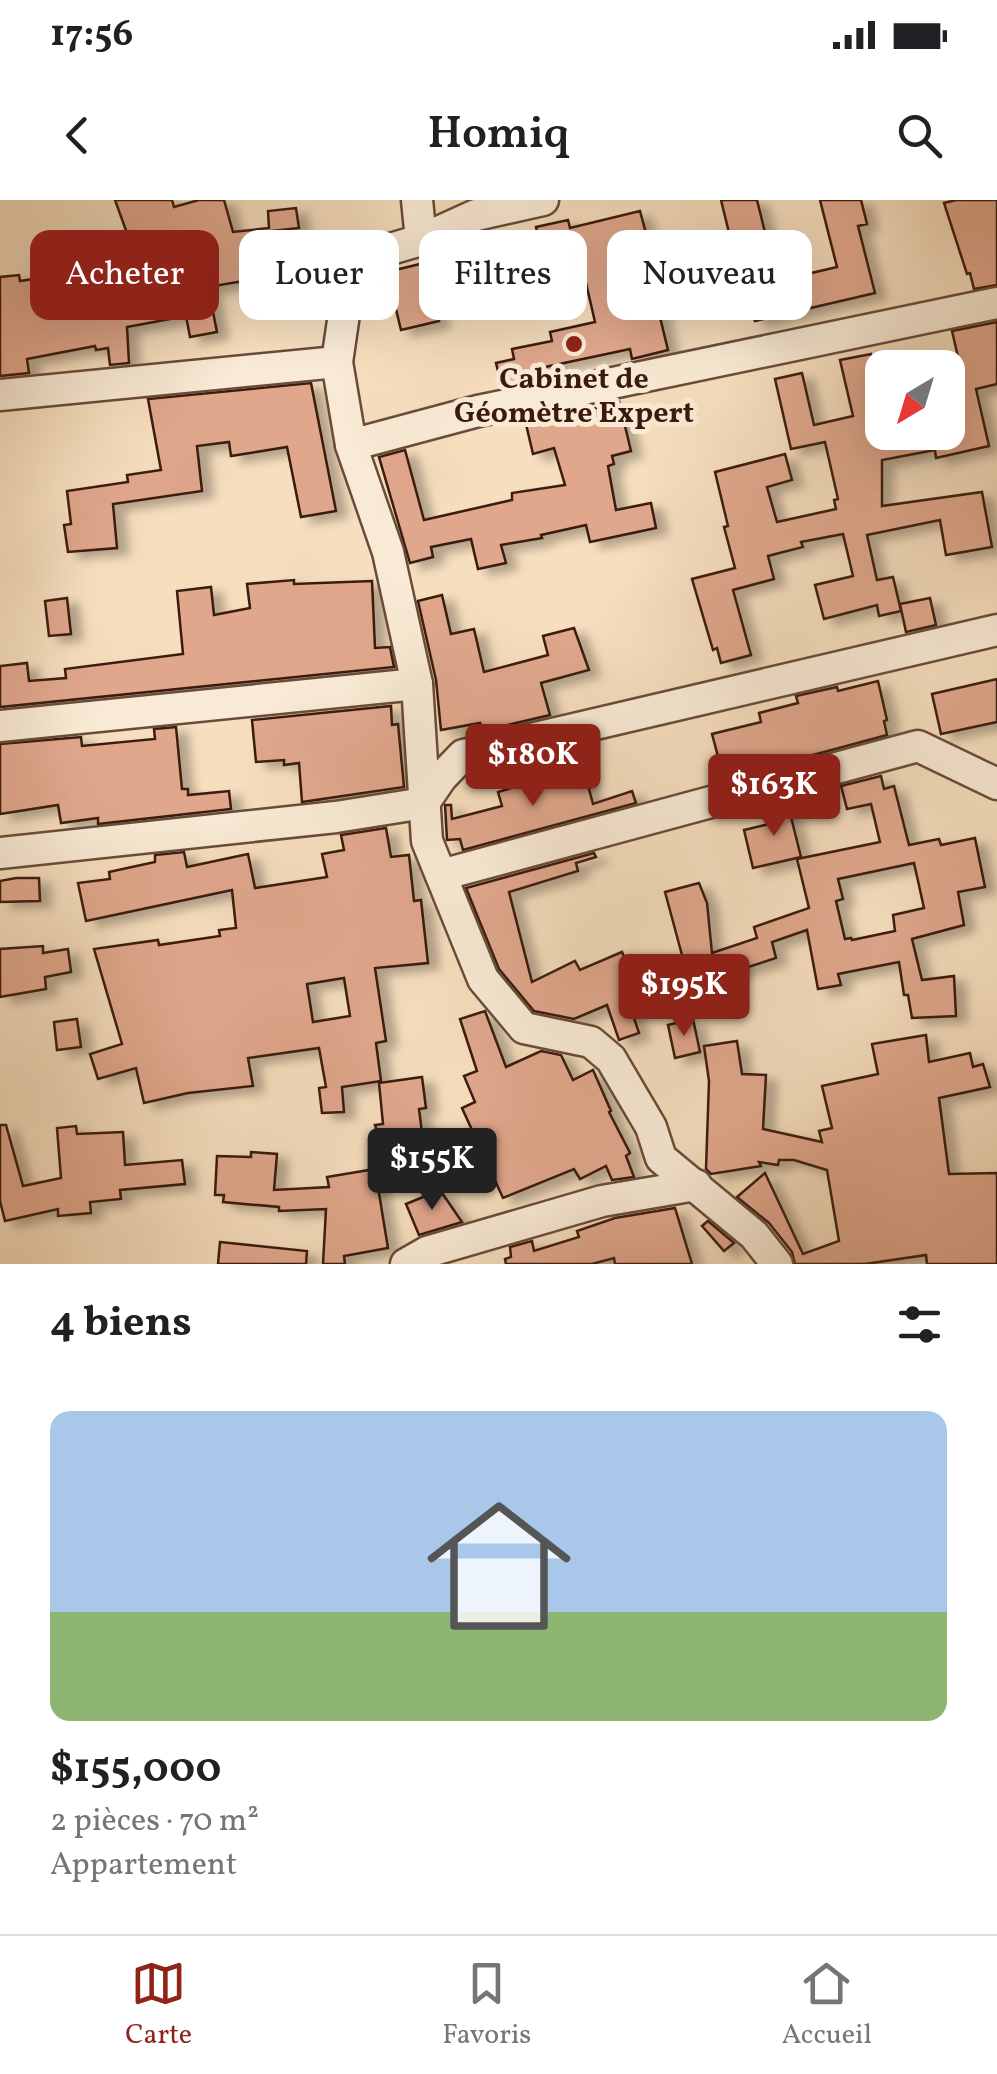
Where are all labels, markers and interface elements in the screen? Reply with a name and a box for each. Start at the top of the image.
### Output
text: 17:56 [50,9,133,62]
text: Homiq [427,104,570,167]
icon: back [50,108,105,163]
icon: search [892,108,947,163]
chip: Acheter [30,230,219,320]
chip: Louer [239,230,399,320]
chip: Filtres [419,230,587,320]
chip: Nouveau [607,230,812,320]
marker: Cabinet de Géomètre Expert [563,333,585,355]
north arrow [865,350,965,450]
map controls [865,350,965,450]
place label: Cabinet de Géomètre Expert [454,359,694,435]
pin: $180K [463,724,603,809]
text: $180K [487,734,579,778]
pin: $163K [704,754,844,839]
text: $163K [730,764,818,808]
pin: $195K [614,954,754,1039]
text: $195K [641,964,727,1008]
pin: $155K [362,1128,502,1213]
text: $155K [390,1138,474,1182]
text: 4 biens [50,1295,192,1354]
icon: filters [892,1297,947,1352]
icon: home [409,1476,589,1656]
text: $155,000 [50,1741,221,1800]
text: 2 pièces · 70 m² [50,1800,259,1844]
text: Appartement [50,1844,237,1888]
tab: Carte [125,1956,192,2055]
tab: Favoris [442,1956,531,2055]
tab: Accueil [782,1956,872,2055]

